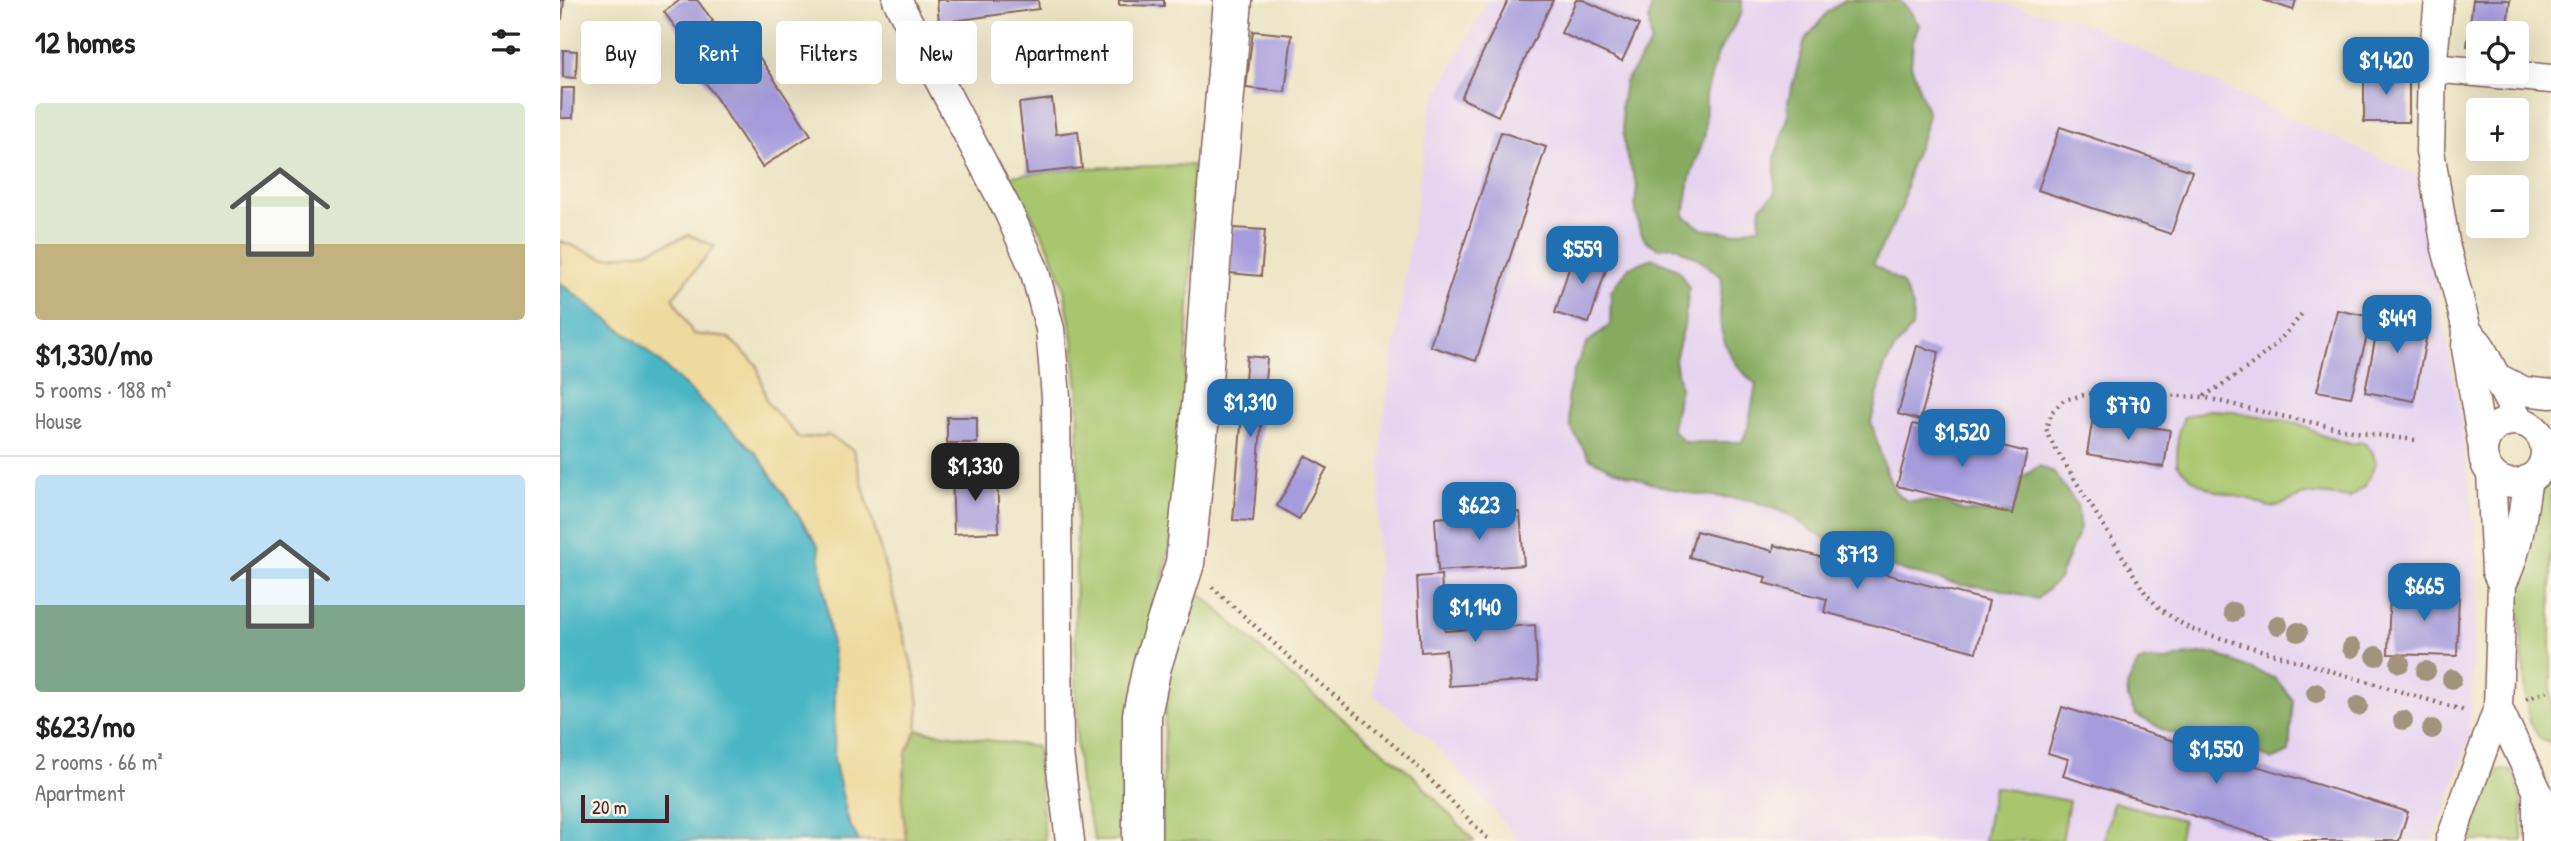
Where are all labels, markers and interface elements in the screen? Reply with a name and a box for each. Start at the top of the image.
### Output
chip: Buy [581,21,661,84]
chip: Rent [675,21,762,84]
chip: Filters [776,21,882,84]
chip: New [896,21,977,84]
chip: Apartment [991,21,1133,84]
map controls [2466,21,2529,238]
button: locate [2466,21,2529,84]
text: 12 homes [35,22,135,62]
icon: filters [487,23,525,61]
pin: $1,420 [2329,38,2443,97]
text: $1,420 [2359,44,2413,75]
button: + [2466,98,2529,161]
icon: home [217,149,343,275]
button: − [2466,175,2529,238]
pin: $559 [1541,226,1623,286]
text: $559 [1562,233,1602,264]
pin: $449 [2356,296,2438,355]
text: $449 [2378,302,2416,333]
text: $1,330/mo [35,334,153,374]
text: 5 rooms · 188 m² [35,374,172,405]
pin: $1,310 [1193,380,1307,439]
pin: $770 [2087,382,2169,442]
text: $1,310 [1223,386,1277,417]
text: $770 [2106,389,2150,420]
text: House [35,405,82,436]
pin: $1,520 [1905,410,2019,469]
text: $1,520 [1934,416,1990,447]
pin: $1,330 [918,444,1032,503]
text: $1,330 [947,450,1003,481]
pin: $623 [1438,482,1520,542]
text: $623 [1458,489,1500,520]
icon: home [217,521,343,647]
pin: $713 [1816,532,1898,591]
text: $713 [1836,538,1878,569]
pin: $665 [2383,564,2465,623]
text: $665 [2404,570,2444,601]
pin: $1,140 [1418,584,1532,644]
text: $1,140 [1449,591,1501,622]
text: $623/mo [35,706,135,746]
pin: $1,550 [2159,726,2273,786]
text: $1,550 [2189,733,2243,764]
text: 2 rooms · 66 m² [35,746,163,777]
text: Apartment [35,777,125,808]
scale bar [581,792,668,824]
text: 20 m [592,794,627,820]

